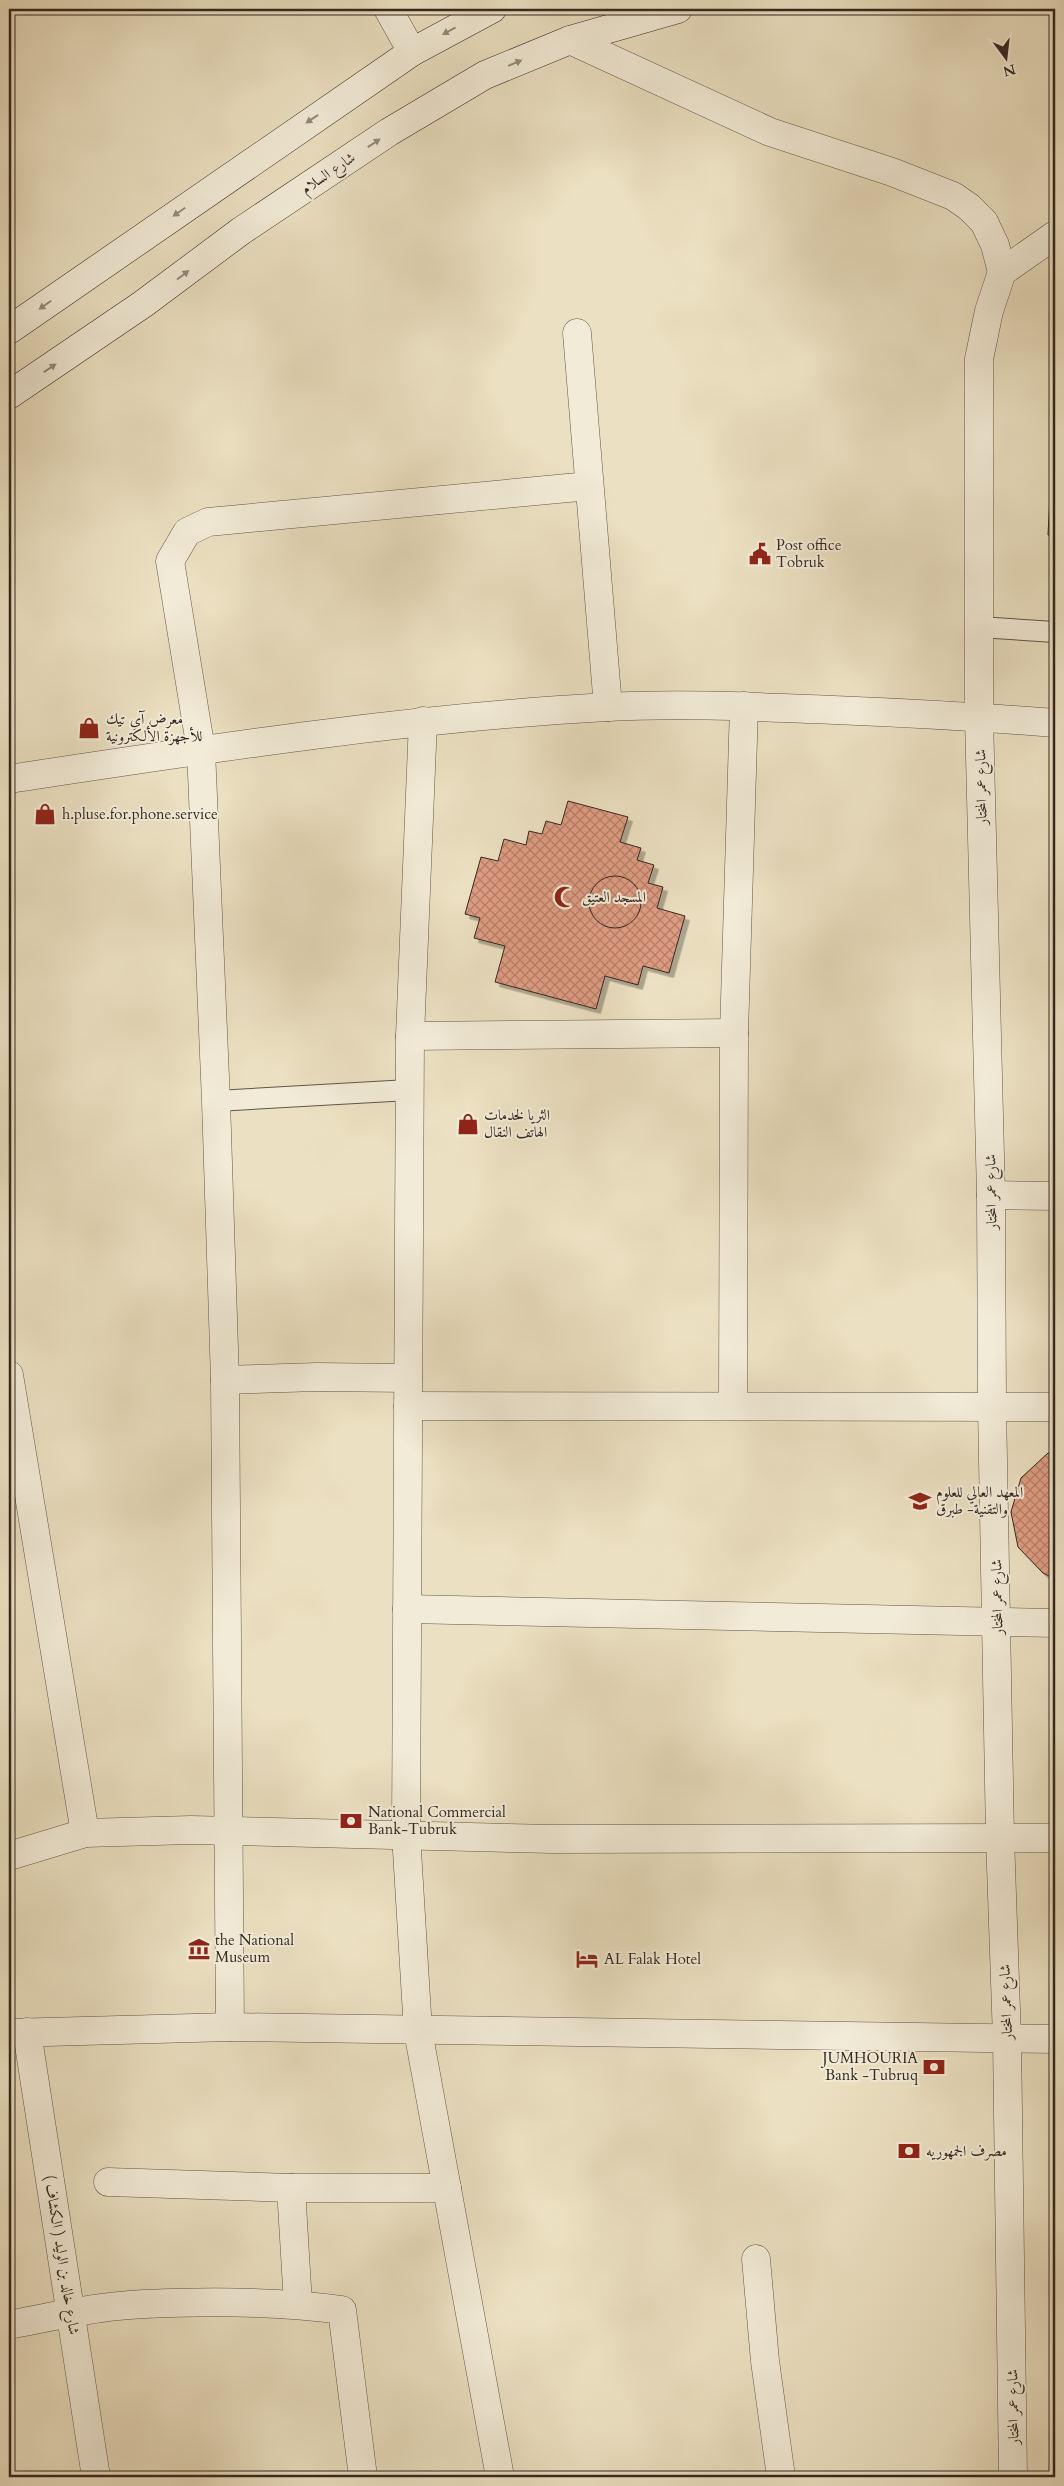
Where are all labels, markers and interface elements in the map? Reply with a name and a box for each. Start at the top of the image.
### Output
one-way arrow [442,27,455,36]
north arrow [982,32,1032,82]
one-way arrow [508,59,523,67]
text: N [1001,59,1018,81]
one-way arrow [306,114,319,124]
one-way arrow [367,138,380,147]
street label: شارع السلام [297,147,361,201]
one-way arrow [172,207,185,217]
one-way arrow [176,270,189,280]
one-way arrow [39,300,52,310]
one-way arrow [43,363,56,373]
place label: Post office Tobruk [776,535,842,572]
public building icon: Post office Tobruk [747,541,773,567]
place label: معرض آي تيك للأجهزة الألكترونية [106,709,202,746]
shop icon: معرض آي تيك للأجهزة الألكترونية [76,715,102,741]
street label: شارع عمر المختار [970,749,995,827]
shop icon: h.pluse.for.phone.service [32,801,58,827]
place label: h.pluse.for.phone.service [62,804,218,824]
mosque icon: المسجد العتيق [552,884,578,910]
place label: المسجد العتيق [582,887,646,907]
place label: الثريا لخدمات الهاتف النقال [484,1105,550,1142]
shop icon: الثريا لخدمات الهاتف النقال [455,1111,481,1137]
street label: شارع عمر المختار [980,1154,1005,1232]
place label: المعهد العالي للعلوم والتقنية- طبرق [936,1482,1023,1519]
school or university icon: المعهد العالي للعلوم والتقنية- طبرق [907,1488,933,1514]
street label: شارع عمر المختار [986,1559,1011,1637]
place label: National Commercial Bank-Tubruk [368,1802,506,1839]
bank icon: National Commercial Bank-Tubruk [338,1808,364,1834]
place label: the National Museum [215,1930,294,1967]
museum icon: the National Museum [186,1936,212,1962]
hotel icon: AL Falak Hotel [574,1946,600,1972]
place label: AL Falak Hotel [604,1949,701,1969]
street label: شارع عمر المختار [995,1964,1020,2042]
place label: JUMHOURIA Bank -Tubruq [821,2048,918,2085]
bank icon: JUMHOURIA Bank -Tubruq [921,2054,947,2080]
bank icon: مصرف الجمهوريه [896,2138,922,2164]
place label: مصرف الجمهوريه [926,2141,1007,2161]
street label: شارع خالد بن الوليد ( الكشاف ) [37,2174,85,2337]
street label: شارع عمر المختار [1002,2369,1027,2447]

